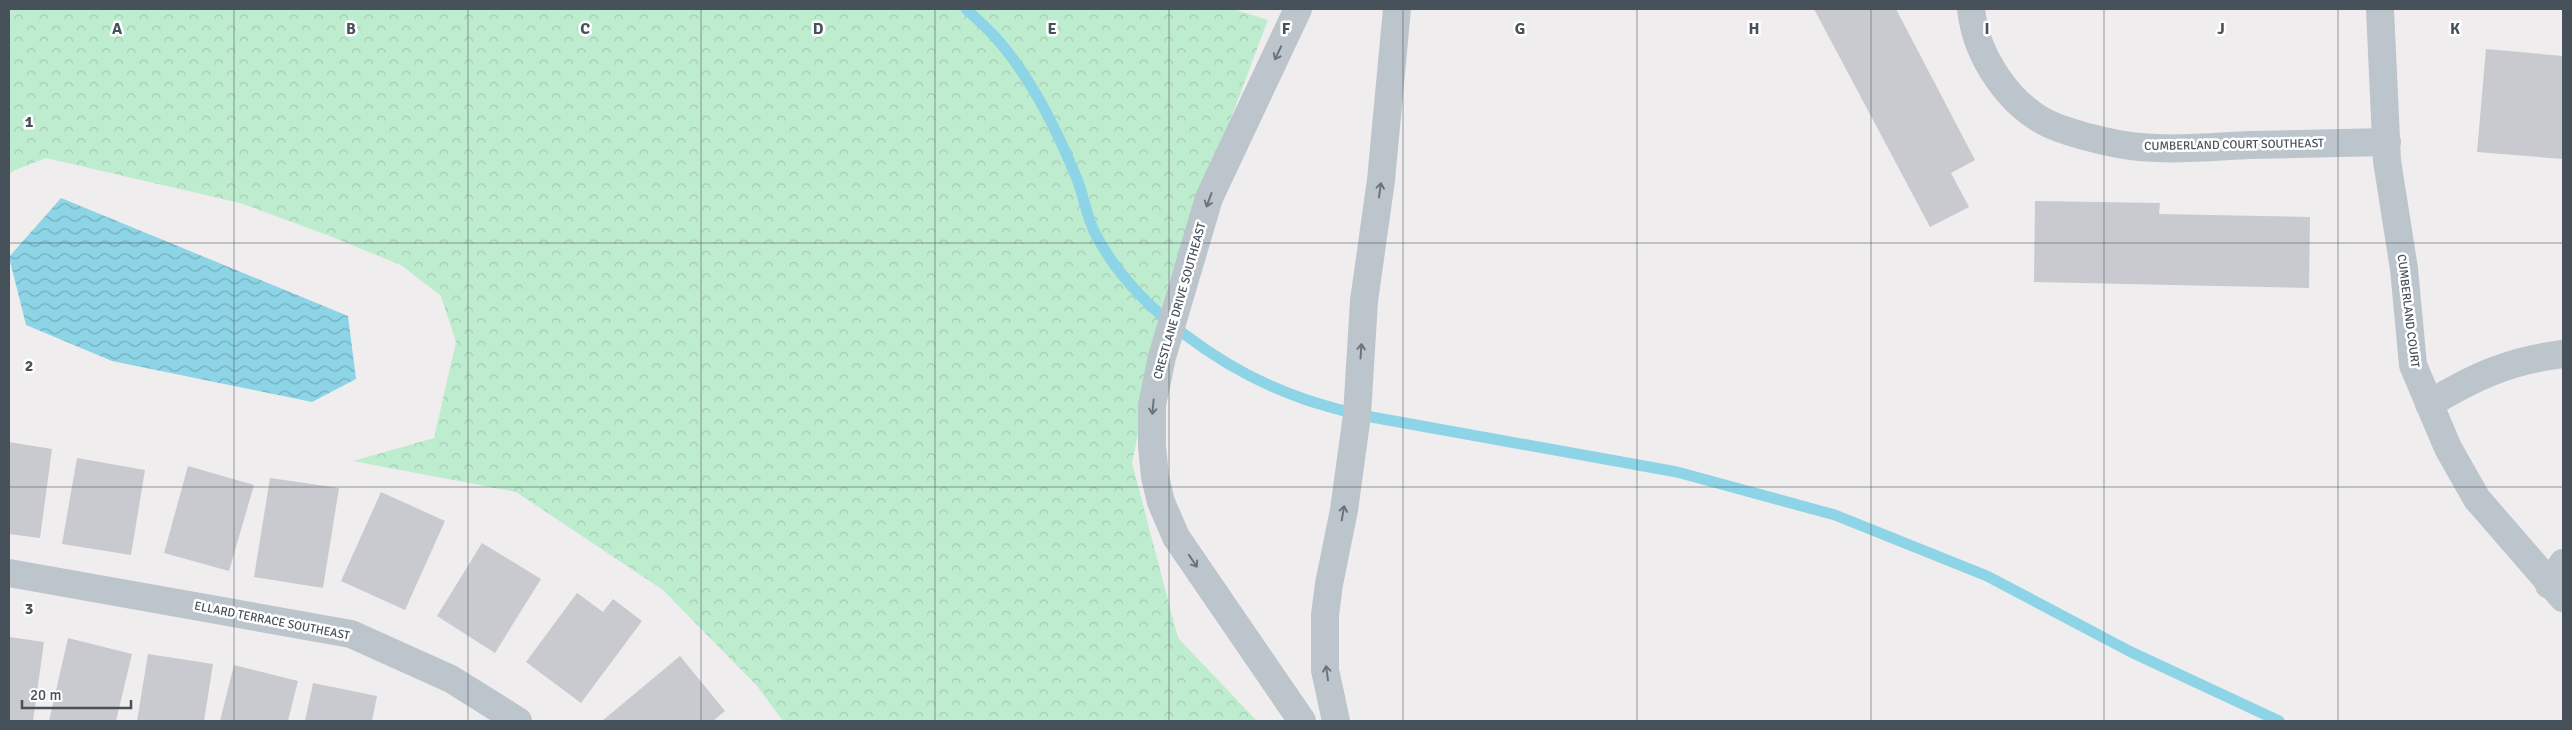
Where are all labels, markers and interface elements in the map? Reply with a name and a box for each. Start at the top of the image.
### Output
text: A [112,19,123,39]
text: B [346,19,356,39]
text: C [580,19,590,39]
text: D [813,19,824,39]
text: E [1047,19,1057,39]
text: F [1282,19,1291,39]
text: G [1515,19,1525,39]
text: H [1749,19,1759,39]
text: I [1984,19,1990,39]
text: J [2217,19,2225,39]
text: K [2450,19,2460,39]
one-way arrow [1272,45,1282,60]
text: 1 [25,112,34,132]
street label: CUMBERLAND COURT SOUTHEAST [2144,136,2324,154]
one-way arrow [1375,182,1385,198]
one-way arrow [1204,192,1213,207]
street label: CRESTLANE DRIVE SOUTHEAST [1150,221,1210,381]
street label: CUMBERLAND COURT [2394,253,2422,369]
one-way arrow [1356,343,1365,359]
text: 2 [25,356,33,376]
one-way arrow [1148,399,1158,415]
one-way arrow [1338,505,1348,521]
one-way arrow [1188,553,1198,567]
text: 3 [25,599,33,619]
street label: ELLARD TERRACE SOUTHEAST [193,599,351,643]
one-way arrow [1321,666,1331,682]
scale bar [22,678,131,710]
text: 20 m [30,686,61,704]

